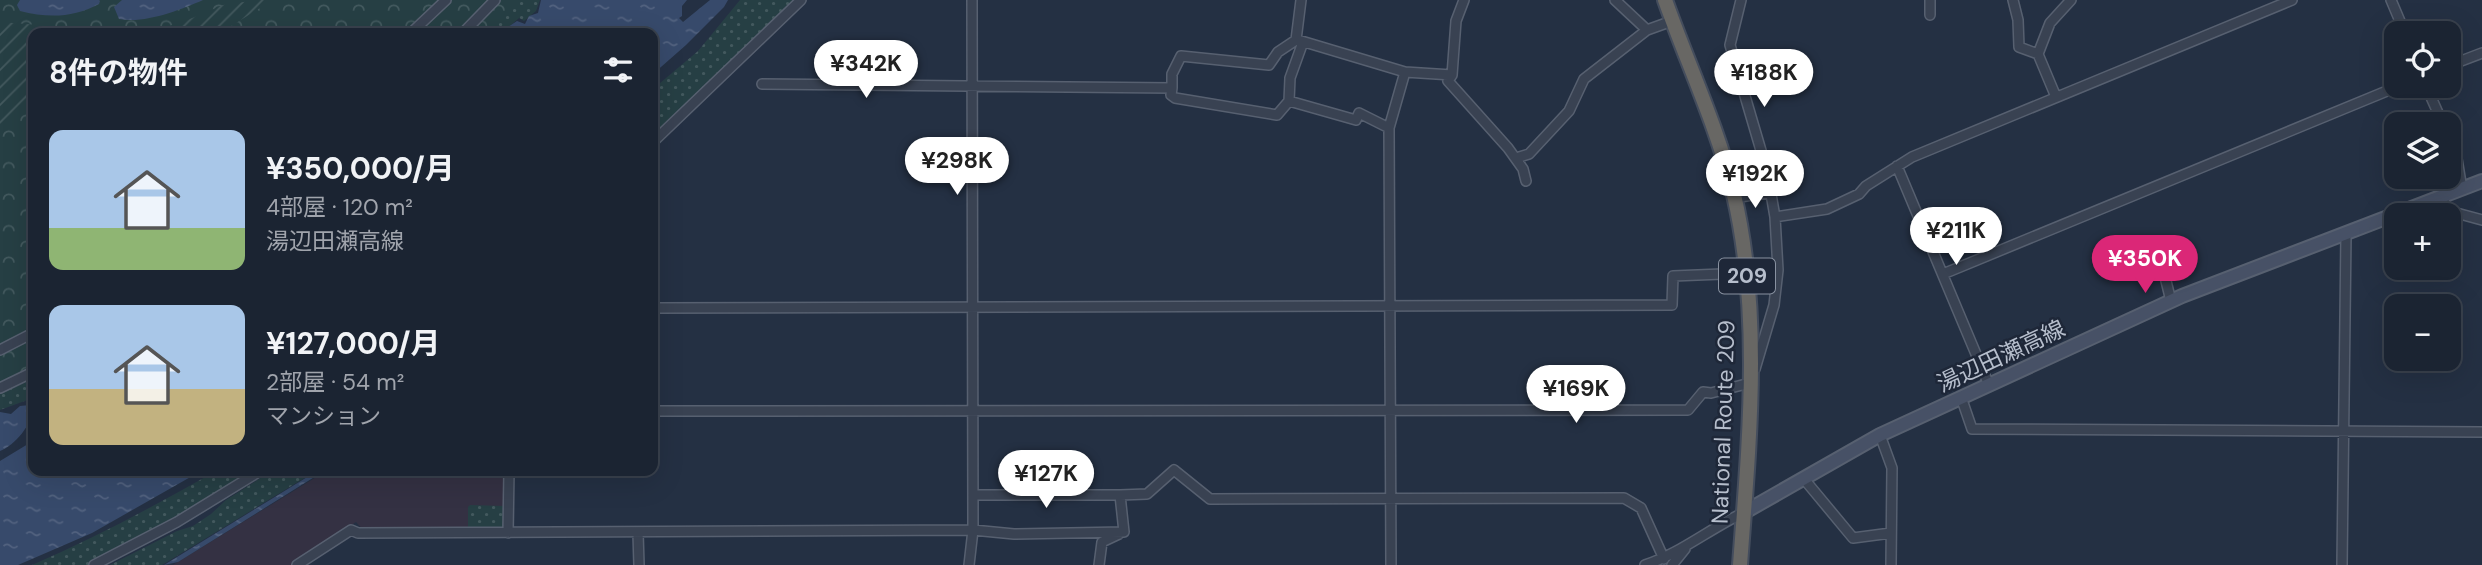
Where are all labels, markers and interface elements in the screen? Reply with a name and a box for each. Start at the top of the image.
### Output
map controls [2384,21,2461,371]
button: locate [2384,21,2461,98]
pin: ¥342K [817,41,915,100]
text: ¥342K [830,48,902,78]
pin: ¥188K [1715,50,1813,109]
icon: filters [599,51,637,89]
text: 8件の物件 [49,53,188,92]
text: ¥188K [1730,57,1798,87]
button: layers [2384,112,2461,189]
pin: ¥298K [908,138,1006,197]
text: ¥298K [921,145,993,175]
text: ¥350,000/月 [266,149,455,188]
pin: ¥192K [1706,150,1804,210]
icon: home [105,158,189,242]
text: ¥192K [1722,158,1788,188]
text: 4部屋 · 120 m² [266,192,413,222]
button: + [2384,203,2461,280]
pin: ¥211K [1907,208,2005,267]
text: ¥211K [1926,215,1986,245]
text: 湯辺田瀬高線 [266,226,404,256]
pin: ¥350K [2096,236,2194,295]
text: ¥350K [2108,243,2182,273]
road number: 209 [1719,258,1775,294]
button: − [2384,294,2461,371]
street label: 湯辺田瀬高線 [1932,313,2070,399]
street label: National Route 209 [1704,319,1742,525]
text: ¥127,000/月 [266,324,440,363]
icon: home [105,333,189,417]
pin: ¥169K [1527,366,1625,425]
text: 2部屋 · 54 m² [266,367,404,397]
text: ¥169K [1542,373,1610,403]
text: マンション [266,401,381,431]
pin: ¥127K [997,450,1095,510]
text: ¥127K [1014,458,1078,488]

